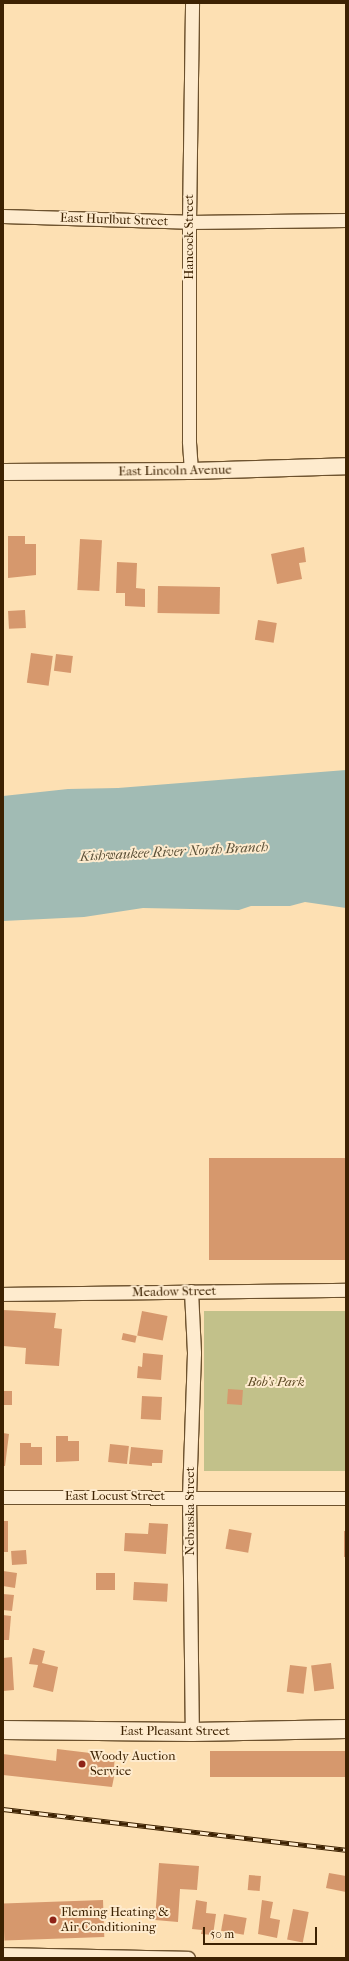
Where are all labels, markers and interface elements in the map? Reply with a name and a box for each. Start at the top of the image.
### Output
street label: Hancock Street [181,194,197,280]
street label: East Hurlbut Street [60,210,168,230]
street label: East Lincoln Avenue [118,462,232,480]
water label: Kishwaukee River North Branch [79,839,269,865]
street label: Meadow Street [132,1283,216,1301]
park label: Bob's Park [247,1374,305,1390]
street label: Nebraska Street [182,1467,198,1555]
street label: East Locust Street [65,1488,165,1504]
street label: East Pleasant Street [120,1723,230,1739]
place label: Woody Auction Service [90,1749,175,1780]
marker: Woody Auction Service [77,1759,87,1769]
place label: Fleming Heating & Air Conditioning [61,1905,169,1936]
marker: Fleming Heating & Air Conditioning [48,1915,58,1925]
scale bar [205,1919,319,1945]
text: 50 m [210,1927,234,1941]

